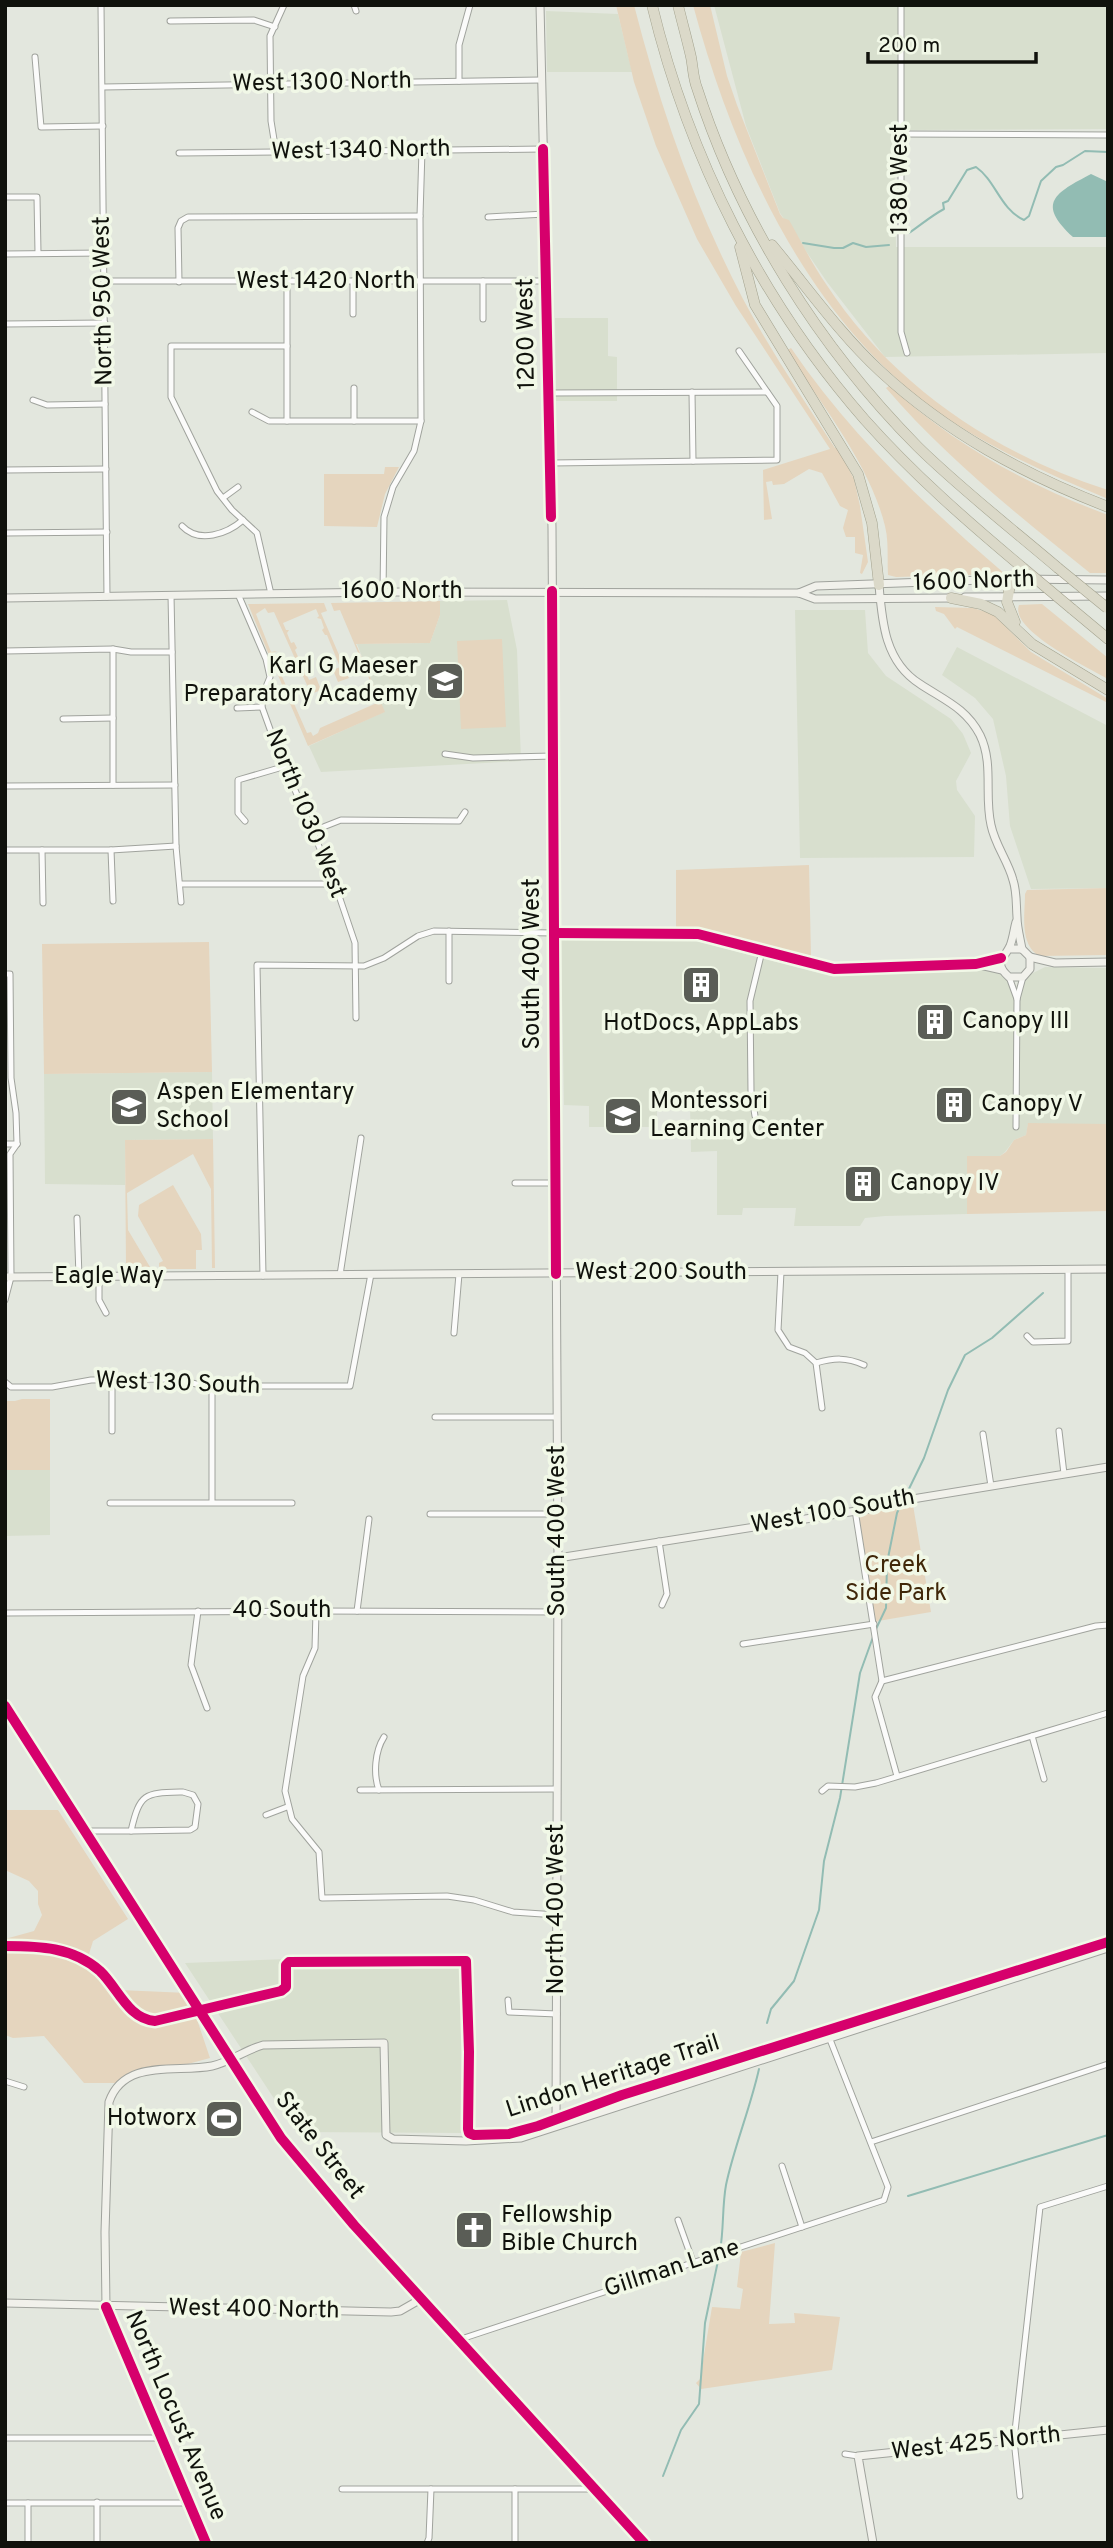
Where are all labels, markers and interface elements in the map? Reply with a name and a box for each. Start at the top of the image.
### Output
scale bar [868,21,1036,65]
text: 200 m [878,33,940,60]
street label: West 1300 North [232,66,412,100]
street label: 1380 West [886,124,916,234]
street label: West 1340 North [271,134,451,168]
street label: North 950 West [88,216,120,386]
street label: West 1420 North [236,267,416,297]
street label: 1200 West [511,278,543,390]
street label: 1600 North [913,565,1035,599]
street label: 1600 North [341,577,463,607]
place label: Karl G Maeser Preparatory Academy [184,652,418,710]
school or university icon: Karl G Maeser Preparatory Academy [424,660,466,702]
street label: North 1030 West [258,725,352,903]
street label: South 400 West [518,878,548,1050]
building icon: HotDocs, AppLabs [680,964,722,1006]
building icon: Canopy III [914,1001,956,1043]
place label: Canopy III [962,1007,1070,1037]
place label: HotDocs, AppLabs [603,1009,799,1039]
place label: Aspen Elementary School [156,1078,355,1136]
building icon: Canopy V [933,1084,975,1126]
school or university icon: Aspen Elementary School [108,1086,150,1128]
place label: Montessori Learning Center [650,1087,824,1145]
place label: Canopy V [981,1090,1083,1120]
school or university icon: Montessori Learning Center [602,1095,644,1137]
building icon: Canopy IV [842,1163,884,1205]
place label: Canopy IV [890,1169,1000,1199]
street label: West 200 South [575,1258,747,1288]
street label: Eagle Way [54,1262,164,1292]
street label: West 130 South [95,1366,261,1402]
street label: South 400 West [543,1445,573,1617]
street label: West 100 South [749,1483,917,1541]
park label: Creek Side Park [845,1551,947,1609]
street label: 40 South [233,1596,331,1626]
street label: North 400 West [542,1824,572,1994]
street label: Lindon Heritage Trail [502,2028,724,2126]
street label: State Street [268,2086,370,2206]
sports icon: Hotworx [203,2098,245,2140]
place label: Hotworx [107,2104,197,2134]
place label: Fellowship Bible Church [501,2201,638,2259]
church icon: Fellowship Bible Church [453,2209,495,2251]
street label: Gillman Lane [600,2233,744,2305]
street label: West 400 North [168,2294,340,2326]
street label: North Locust Avenue [117,2306,233,2526]
street label: West 425 North [890,2420,1062,2468]

